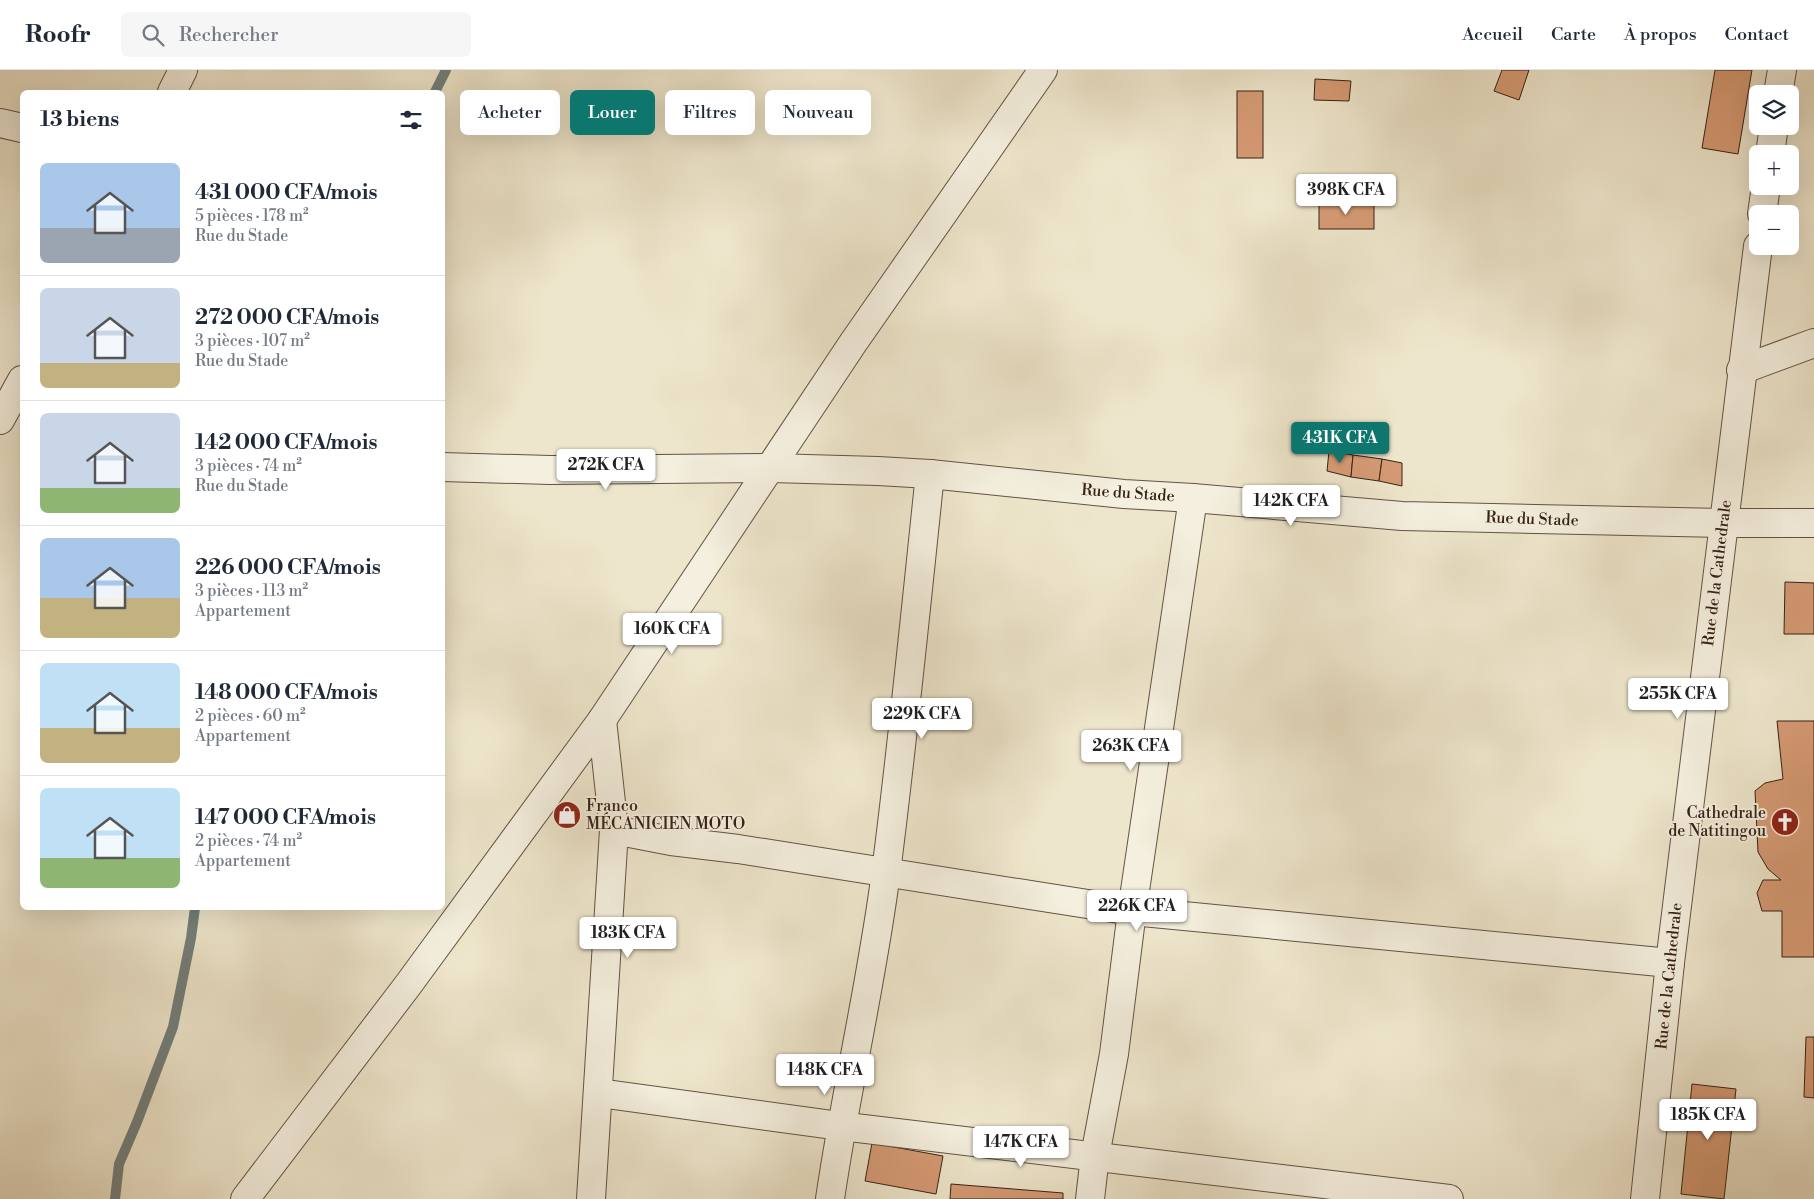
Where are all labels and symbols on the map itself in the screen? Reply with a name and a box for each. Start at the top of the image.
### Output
pin: 398K CFA [1294,174,1398,216]
pin: 431K CFA [1288,422,1392,464]
pin: 272K CFA [554,448,658,491]
street label: Rue du Stade [1081,480,1175,506]
pin: 142K CFA [1239,484,1343,527]
street label: Rue de la Cathedrale [1698,499,1736,647]
street label: Rue du Stade [1485,507,1579,531]
pin: 160K CFA [620,612,724,655]
pin: 255K CFA [1626,678,1730,720]
pin: 229K CFA [870,698,974,740]
pin: 263K CFA [1079,730,1183,772]
place label: Franco MÉCANICIEN MOTO [586,796,745,834]
shop icon: Franco MÉCANICIEN MOTO [552,800,582,830]
place label: Cathedrale de Natitingou [1668,803,1766,841]
church icon: Cathedrale de Natitingou [1770,807,1800,837]
pin: 226K CFA [1085,890,1189,932]
street label: Rue de la Cathedrale [1651,902,1687,1050]
pin: 183K CFA [576,916,680,959]
pin: 148K CFA [773,1054,877,1096]
pin: 185K CFA [1656,1098,1760,1141]
pin: 147K CFA [969,1126,1073,1168]

